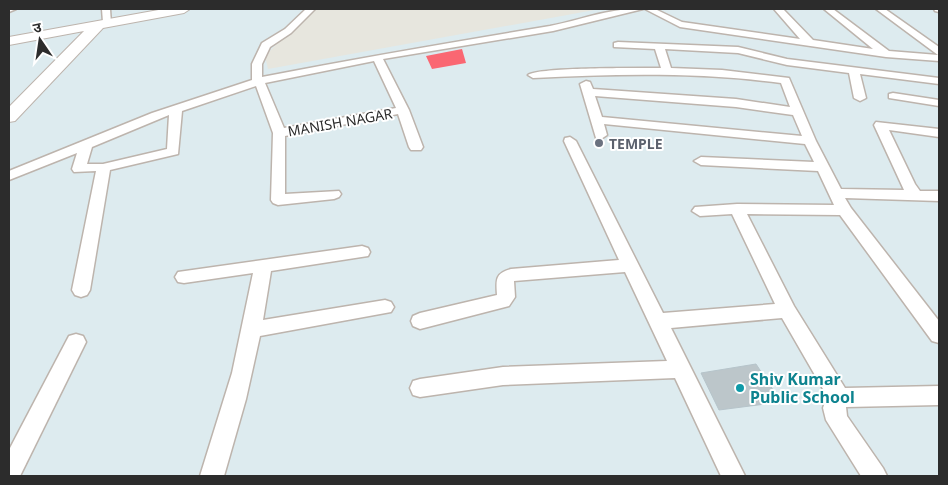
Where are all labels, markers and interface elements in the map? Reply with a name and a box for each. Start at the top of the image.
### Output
north arrow [15,15,65,65]
text: उ [31,16,44,37]
street label: MANISH NAGAR [286,103,394,141]
place label: TEMPLE [609,134,663,153]
marker: TEMPLE [593,137,605,149]
place label: Shiv Kumar Public School [750,368,855,408]
marker: Shiv Kumar Public School [734,382,746,394]

